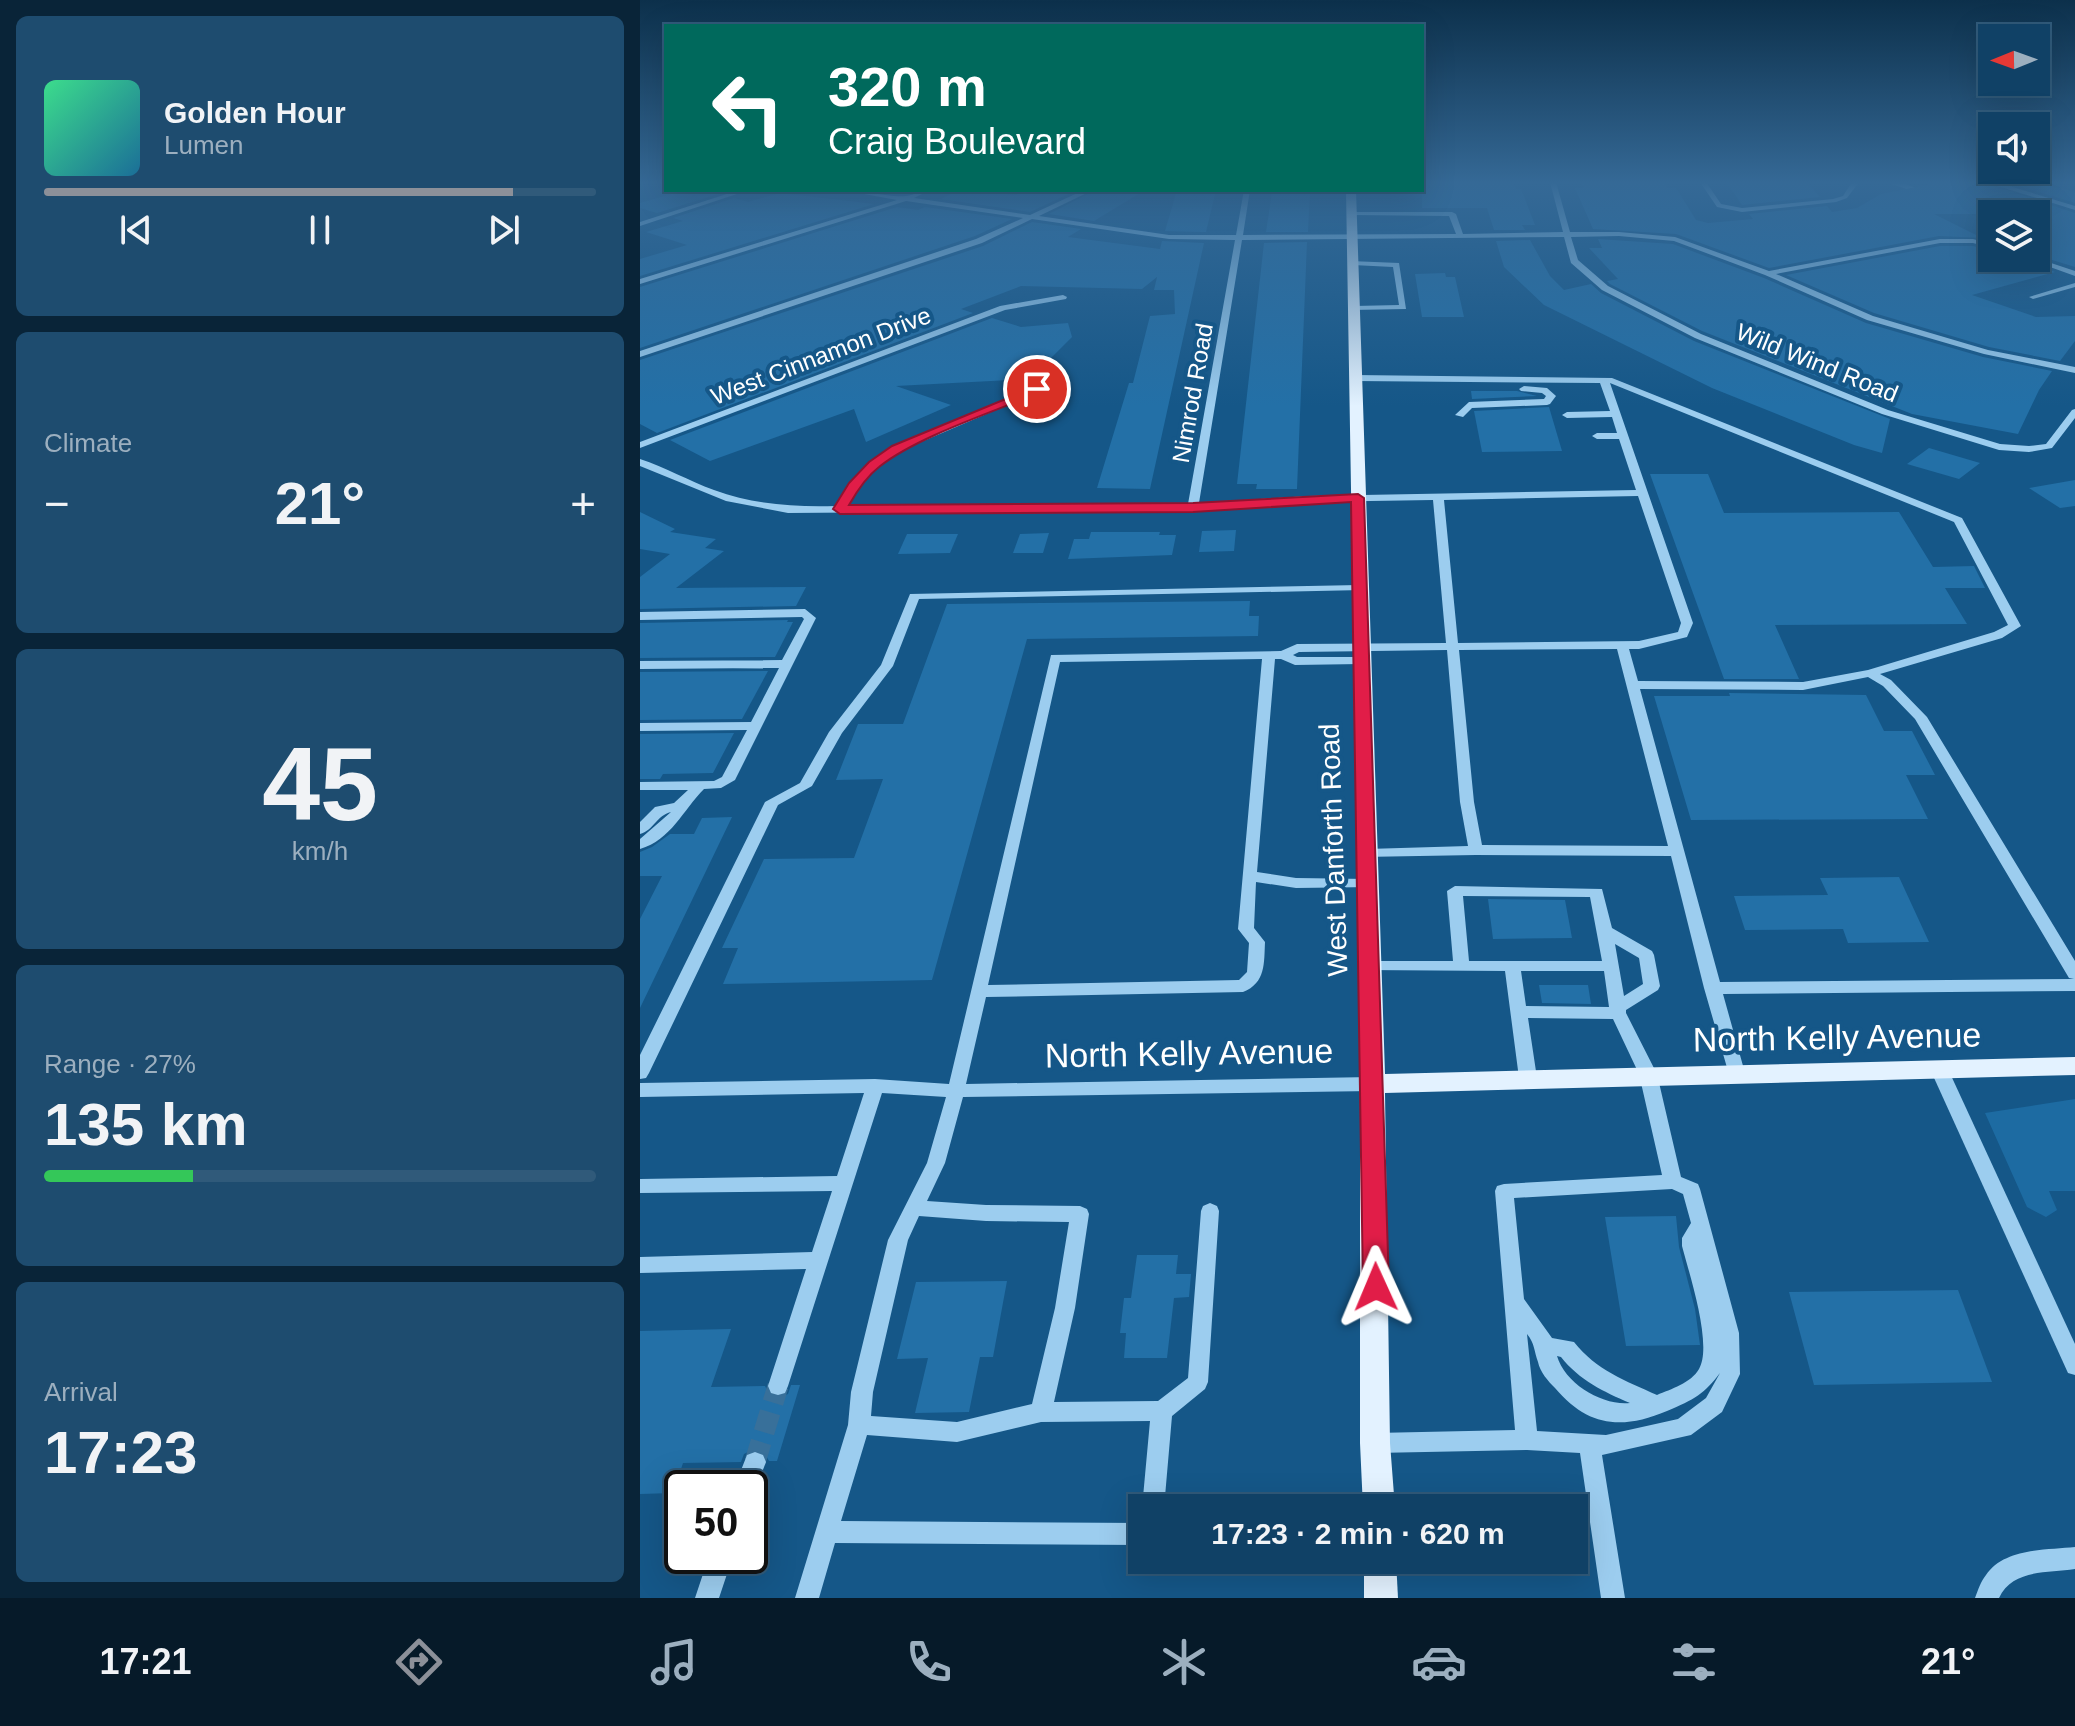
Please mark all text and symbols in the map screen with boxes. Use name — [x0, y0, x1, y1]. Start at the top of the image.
north arrow — [1978, 24, 2050, 96]
map controls — [1978, 24, 2050, 272]
text: 320 m — [828, 55, 987, 118]
icon: left — [696, 56, 800, 160]
text: Golden Hour — [164, 96, 346, 129]
button: sound — [1978, 112, 2050, 184]
text: Craig Boulevard — [828, 121, 1086, 162]
text: Lumen — [164, 130, 244, 160]
button: layers — [1978, 200, 2050, 272]
icon: previous — [114, 208, 158, 252]
icon: pause — [298, 208, 342, 252]
icon: next — [482, 208, 526, 252]
street label: West Cinnamon Drive — [707, 301, 934, 410]
street label: Wild Wind Road — [1732, 318, 1902, 407]
street label: Nimrod Road — [1167, 321, 1218, 465]
pin — [1003, 355, 1071, 423]
icon: arrive — [1015, 367, 1059, 411]
text: Climate — [44, 428, 132, 458]
text: 21° — [275, 470, 365, 537]
text: − — [44, 479, 70, 528]
text: + — [570, 479, 596, 528]
street label: West Danforth Road — [1314, 723, 1353, 977]
text: 45 — [262, 726, 378, 842]
text: km/h — [292, 836, 348, 866]
street label: North Kelly Avenue — [1692, 1015, 1982, 1059]
street label: North Kelly Avenue — [1044, 1031, 1334, 1075]
text: Range · 27% — [44, 1049, 196, 1079]
text: 135 km — [44, 1091, 248, 1158]
position arrow — [1334, 1245, 1418, 1329]
text: Arrival — [44, 1377, 118, 1407]
text: 17:23 — [44, 1419, 197, 1486]
speed limit sign: 50 — [664, 1470, 768, 1574]
text: 17:23 · 2 min · 620 m — [1211, 1517, 1505, 1550]
icon: directions — [391, 1634, 447, 1690]
icon: music — [646, 1634, 702, 1690]
icon: phone — [901, 1634, 957, 1690]
icon: climate — [1156, 1634, 1212, 1690]
icon: car — [1411, 1634, 1467, 1690]
icon: filters — [1666, 1634, 1722, 1690]
text: 17:21 — [100, 1641, 192, 1682]
text: 21° — [1921, 1641, 1975, 1682]

